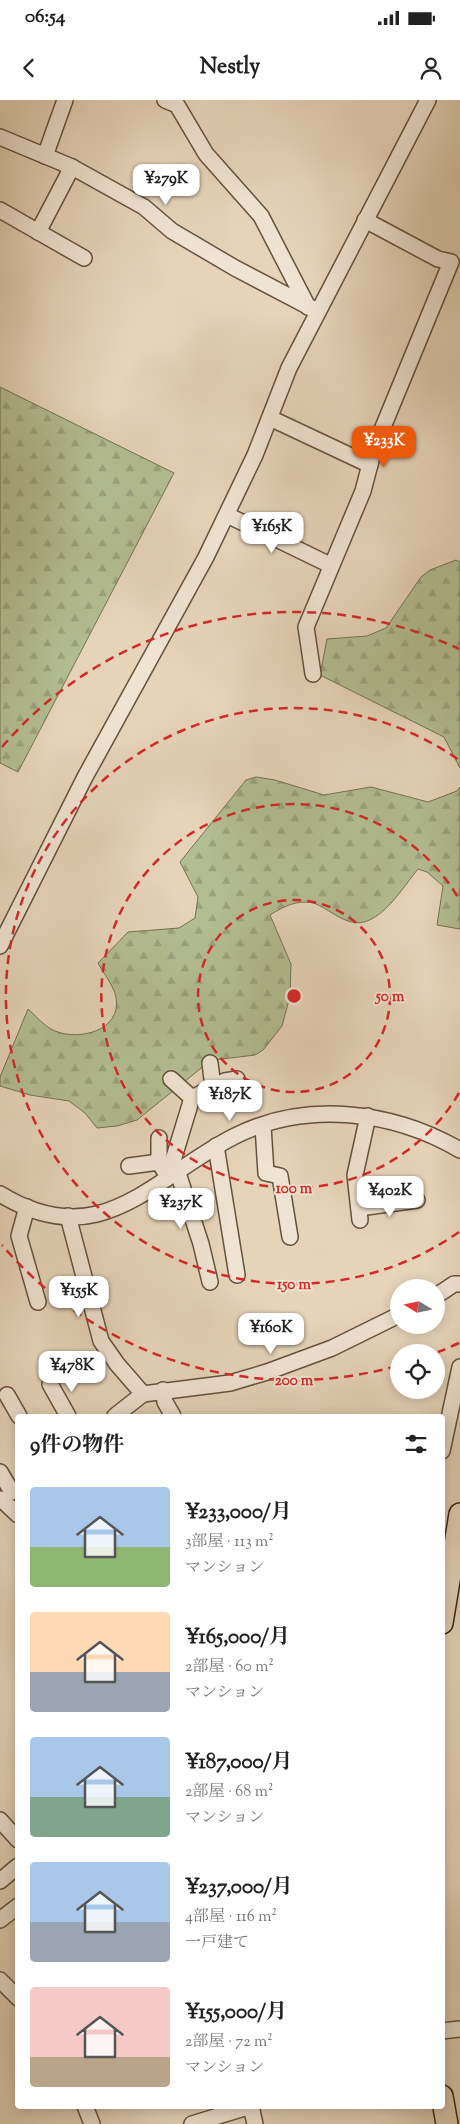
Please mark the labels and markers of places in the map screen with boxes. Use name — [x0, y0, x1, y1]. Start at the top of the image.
pin: ¥279K — [131, 164, 201, 206]
pin: ¥233K — [349, 426, 419, 468]
pin: ¥165K — [237, 512, 307, 554]
centre of rings — [285, 987, 303, 1005]
pin: ¥187K — [195, 1080, 265, 1122]
pin: ¥402K — [355, 1176, 425, 1218]
pin: ¥237K — [146, 1188, 216, 1230]
pin: ¥155K — [44, 1276, 114, 1318]
pin: ¥160K — [236, 1312, 306, 1355]
pin: ¥478K — [37, 1350, 107, 1393]

